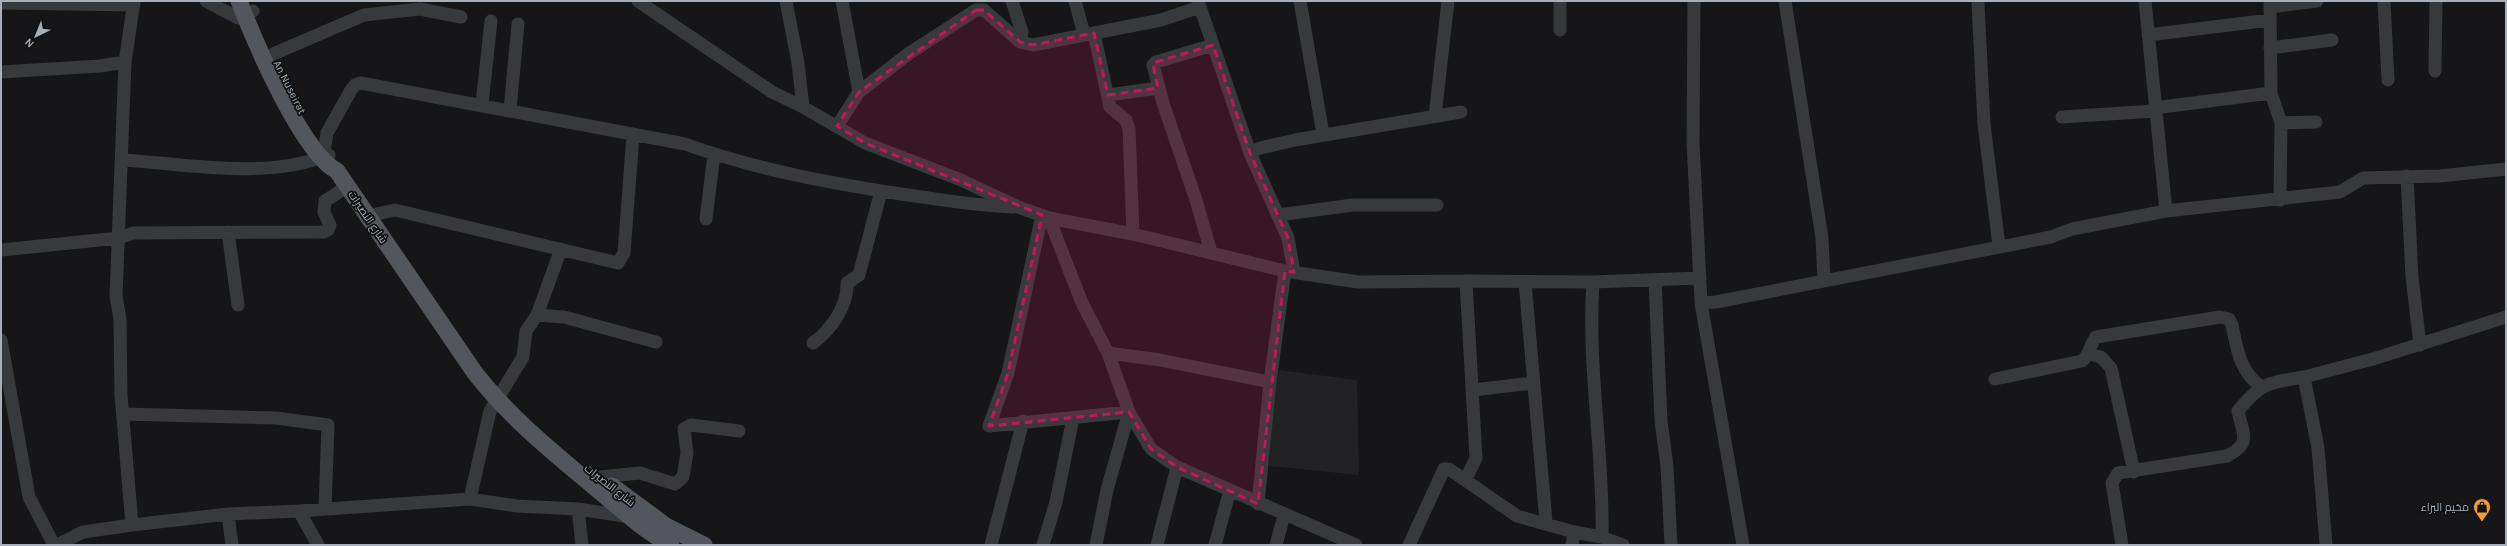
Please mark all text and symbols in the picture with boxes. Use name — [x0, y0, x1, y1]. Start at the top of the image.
north arrow — [16, 16, 56, 56]
text: N — [22, 36, 37, 50]
street label: An Nuseirat — [270, 58, 309, 116]
street label: شارع النصيرات — [344, 188, 390, 247]
street label: شارع النصيرات — [581, 462, 638, 510]
shop icon: مخيم البراء — [2472, 497, 2492, 522]
place label: مخيم البراء — [2421, 501, 2469, 515]

